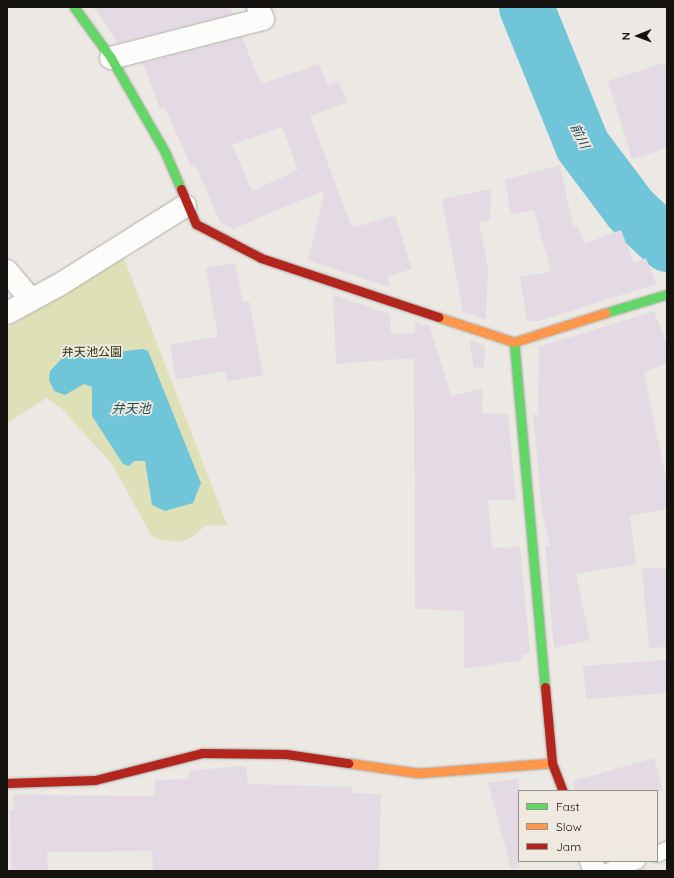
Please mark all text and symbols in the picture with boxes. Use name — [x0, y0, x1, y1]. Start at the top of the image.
north arrow — [618, 16, 658, 56]
text: N — [619, 32, 633, 40]
water label: 前川 — [567, 121, 593, 151]
park label: 弁天池公園 — [62, 345, 122, 359]
water label: 弁天池 — [112, 400, 150, 416]
legend — [518, 790, 658, 862]
text: Fast — [556, 799, 580, 814]
text: Slow — [556, 819, 582, 834]
text: Jam — [556, 839, 581, 854]

